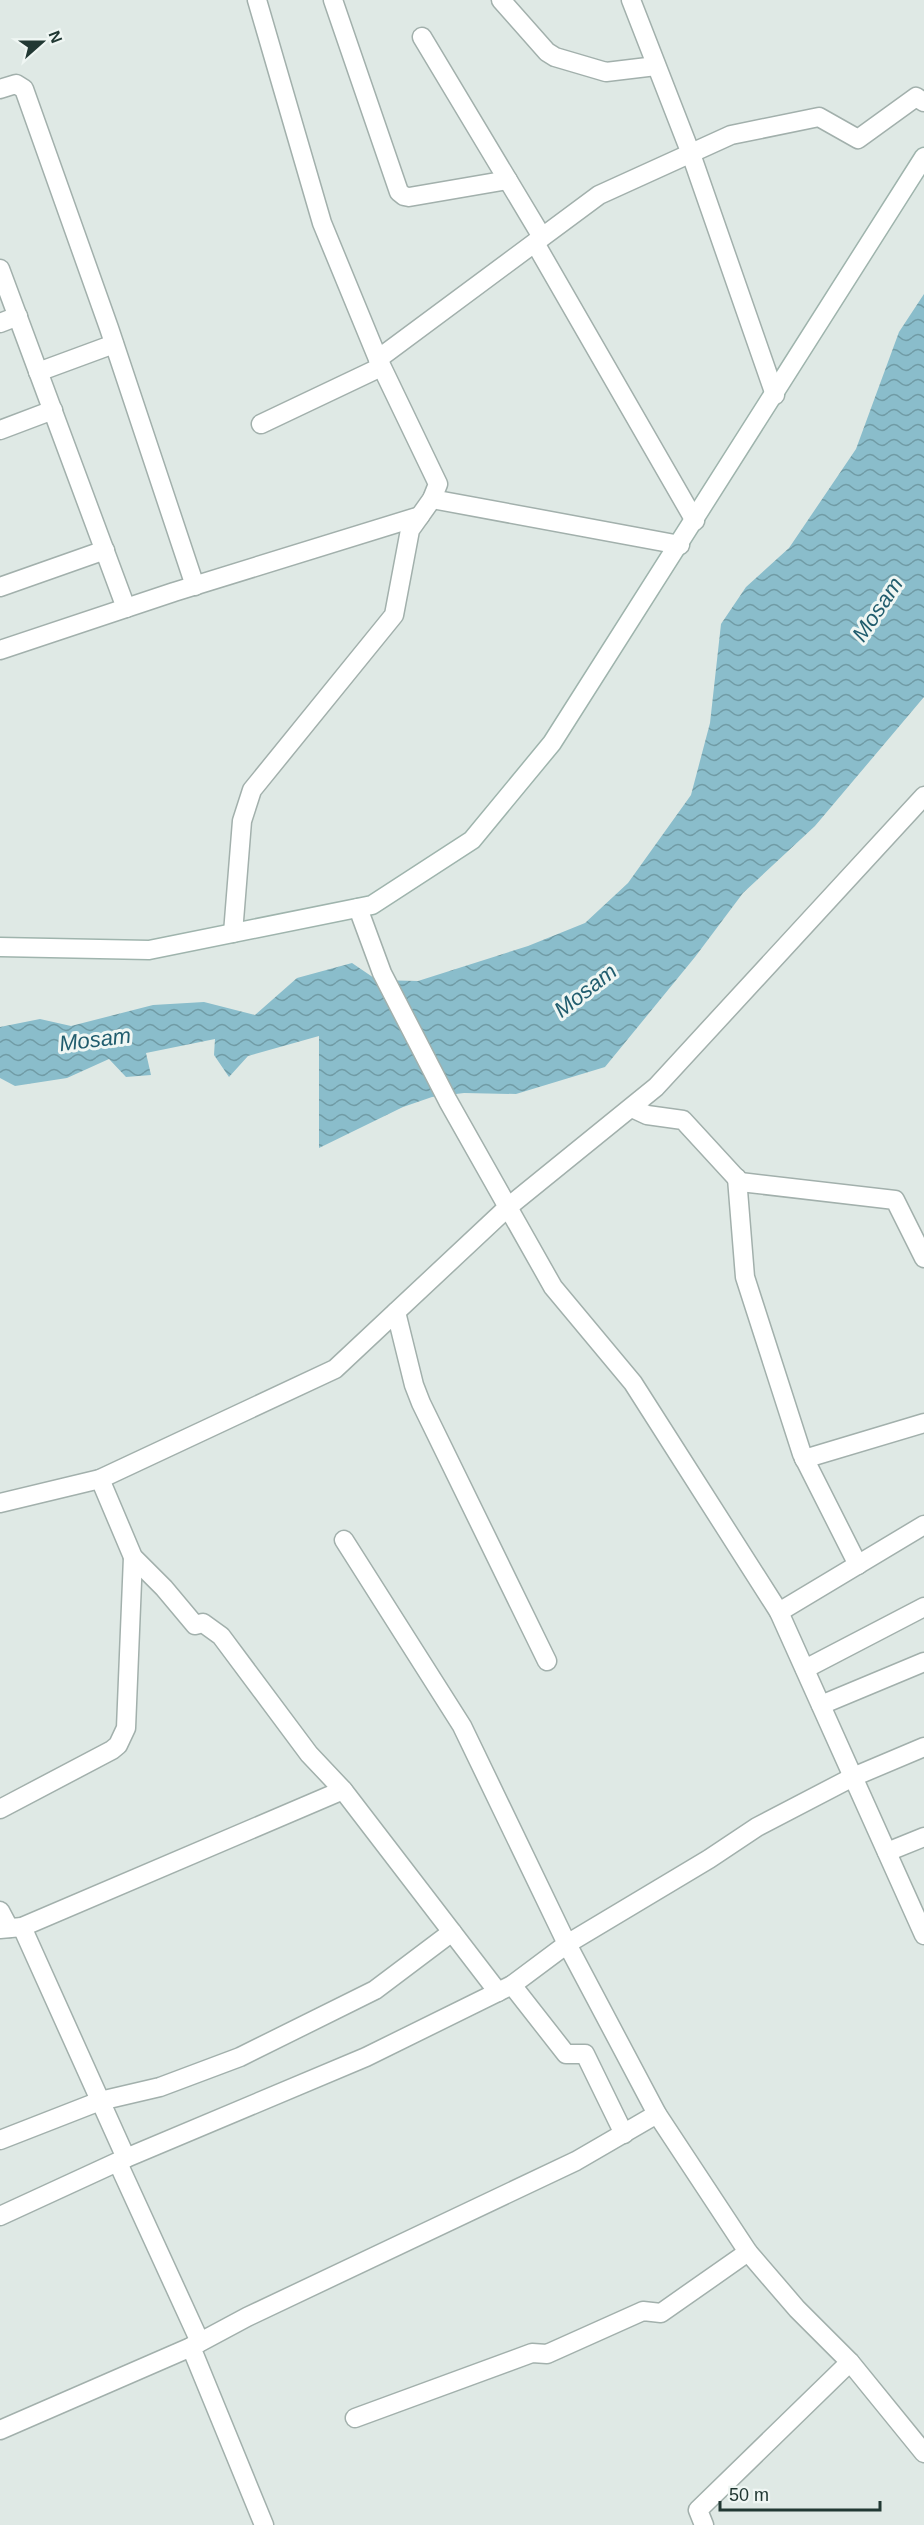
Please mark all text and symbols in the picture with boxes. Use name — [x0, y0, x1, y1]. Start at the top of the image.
north arrow — [12, 12, 72, 72]
text: N — [46, 28, 66, 45]
water label: Mosam — [847, 572, 908, 646]
water label: Mosam — [549, 958, 621, 1022]
water label: Mosam — [58, 1023, 132, 1056]
scale bar — [720, 2474, 880, 2512]
text: 50 m — [729, 2485, 769, 2505]

